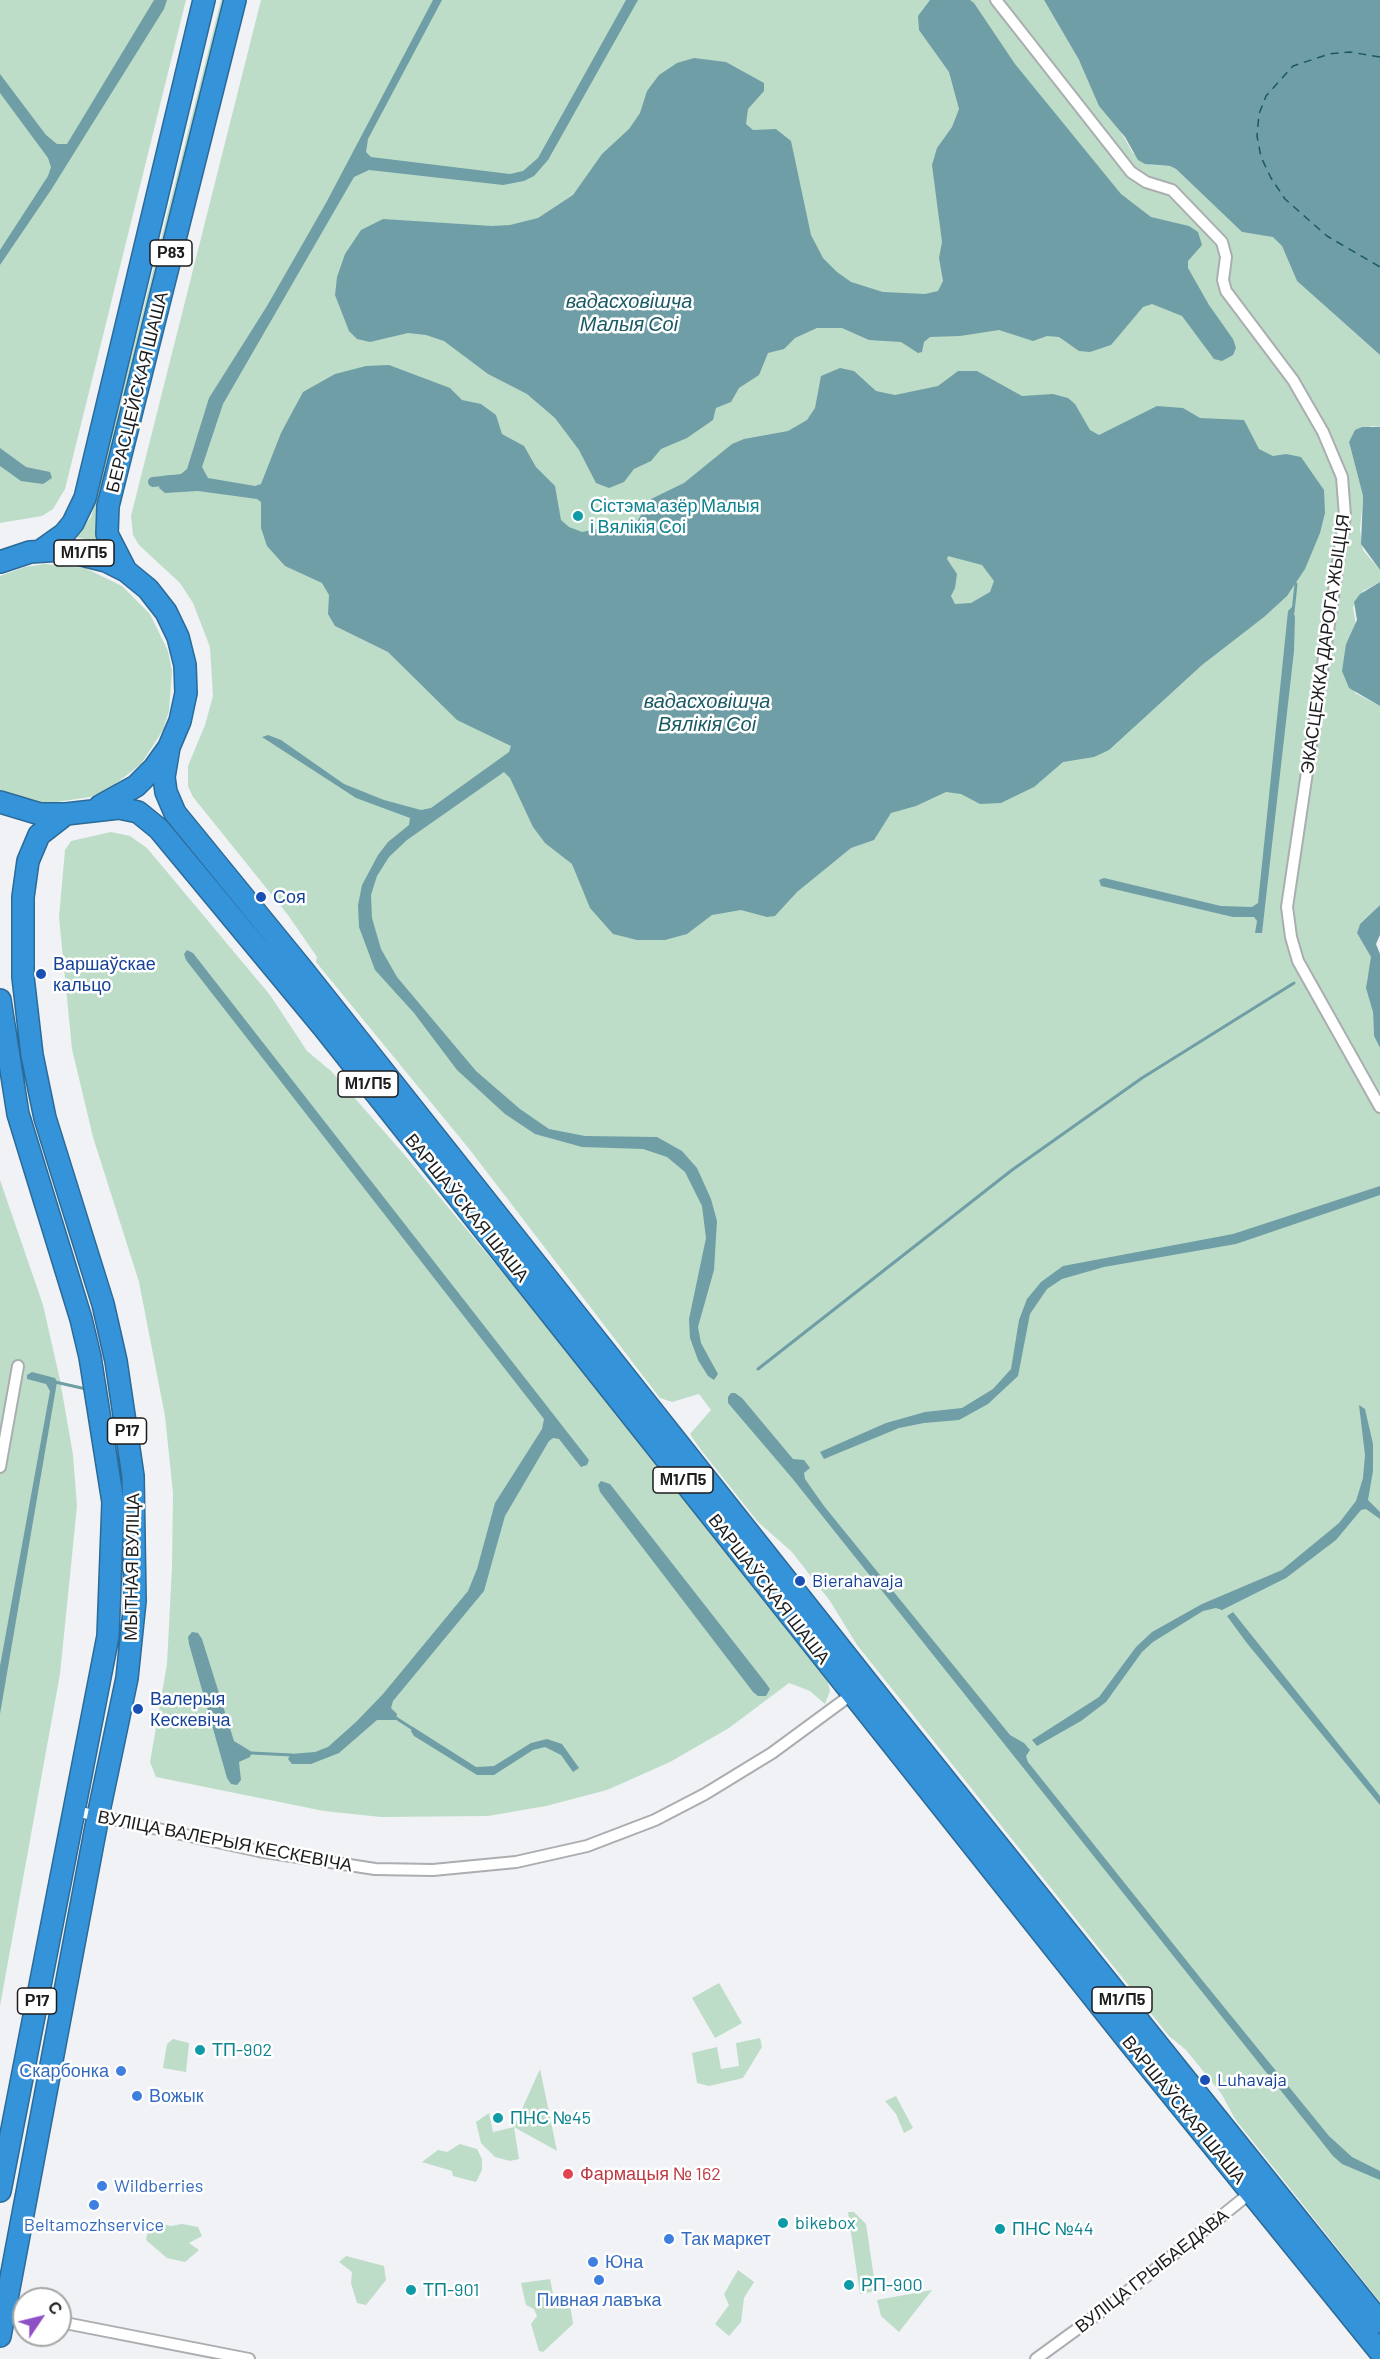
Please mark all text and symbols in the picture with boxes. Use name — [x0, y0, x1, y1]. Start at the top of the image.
road number: Р83 — [150, 240, 192, 266]
street label: БЕРАСЦЕЙСКАЯ ШАША — [102, 289, 172, 495]
water label: вадасховішча Малыя Соі — [566, 289, 692, 336]
place label: Сістэма азёр Малыя і Вялікія Соі — [590, 495, 759, 538]
marker: Сістэма азёр Малыя і Вялікія Соі — [571, 509, 585, 523]
street label: ЭКАСЦЕЖКА ДАРОГА ЖЫЦЦЯ — [1296, 513, 1354, 775]
road number: М1/П5 — [54, 540, 114, 566]
water label: вадасховішча Вялікія Соі — [644, 689, 770, 736]
place label: Соя — [273, 886, 306, 908]
marker: Соя — [254, 890, 268, 904]
place label: Варшаўскае кальцо — [53, 953, 156, 996]
marker: Варшаўскае кальцо — [34, 967, 48, 981]
road number: М1/П5 — [338, 1071, 398, 1097]
street label: ВАРШАЎСКАЯ ШАША — [401, 1130, 533, 1286]
road number: Р17 — [108, 1418, 146, 1444]
road number: М1/П5 — [653, 1467, 713, 1493]
street label: МЫТНАЯ ВУЛІЦА — [120, 1493, 144, 1641]
street label: ВАРШАЎСКАЯ ШАША — [704, 1510, 834, 1668]
place label: Bierahavaja — [812, 1570, 903, 1592]
marker: Bierahavaja — [793, 1574, 807, 1588]
place label: Валерыя Кескевіча — [150, 1688, 231, 1730]
marker: Валерыя Кескевіча — [131, 1702, 145, 1716]
street label: ВУЛІЦА ВАЛЕРЫЯ КЕСКЕВІЧА — [96, 1806, 354, 1876]
road number: М1/П5 — [1092, 1987, 1152, 2013]
road number: Р17 — [18, 1988, 57, 2014]
street label: ВАРШАЎСКАЯ ШАША — [1118, 2032, 1250, 2188]
place label: ТП-902 — [212, 2039, 272, 2061]
marker: ТП-902 — [193, 2043, 207, 2057]
place label: Скарбонка — [19, 2060, 109, 2082]
marker: Скарбонка — [114, 2064, 128, 2078]
place label: Luhavaja — [1217, 2069, 1287, 2091]
marker: Luhavaja — [1198, 2073, 1212, 2087]
place label: Вожык — [149, 2085, 204, 2107]
marker: Вожык — [130, 2089, 144, 2103]
place label: ПНС №45 — [510, 2107, 591, 2129]
marker: ПНС №45 — [491, 2111, 505, 2125]
place label: Фармацыя № 162 — [580, 2163, 721, 2185]
marker: Фармацыя № 162 — [561, 2167, 575, 2181]
place label: Wildberries — [114, 2175, 203, 2197]
marker: Wildberries — [95, 2179, 109, 2193]
marker: Beltamozhservice — [87, 2198, 101, 2212]
street label: ВУЛІЦА ГРЫБАЕДАВА — [1071, 2204, 1233, 2338]
place label: bikebox — [795, 2212, 856, 2234]
place label: Beltamozhservice — [24, 2214, 164, 2236]
marker: bikebox — [776, 2216, 790, 2230]
place label: ПНС №44 — [1012, 2218, 1094, 2240]
marker: ПНС №44 — [993, 2222, 1007, 2236]
place label: Так маркет — [681, 2228, 771, 2250]
marker: Так маркет — [662, 2232, 676, 2246]
place label: Юна — [605, 2251, 643, 2273]
marker: Юна — [586, 2255, 600, 2269]
marker: Пивная лавъка — [592, 2273, 606, 2287]
place label: РП-900 — [861, 2274, 923, 2296]
marker: РП-900 — [842, 2278, 856, 2292]
place label: ТП-901 — [423, 2279, 479, 2301]
marker: ТП-901 — [404, 2283, 418, 2297]
north arrow — [12, 2287, 72, 2347]
place label: Пивная лавъка — [537, 2289, 661, 2311]
text: С — [44, 2297, 67, 2318]

